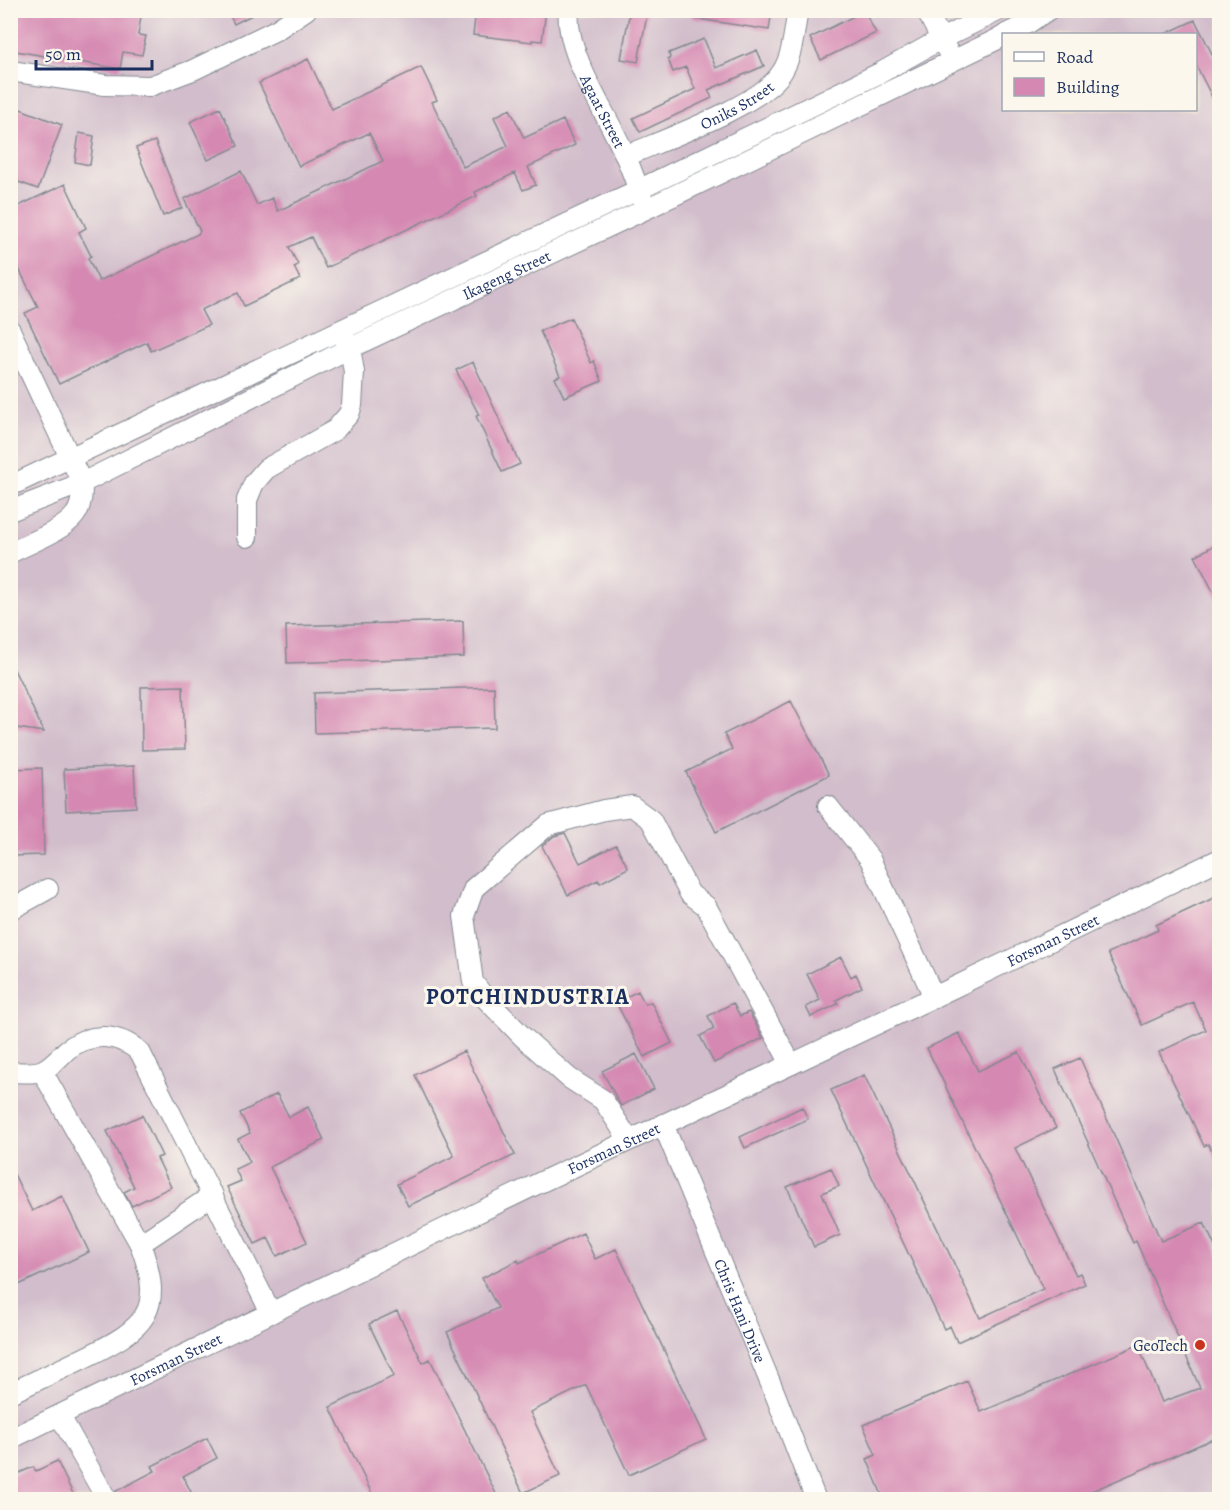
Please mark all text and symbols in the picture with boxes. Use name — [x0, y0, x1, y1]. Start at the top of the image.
scale bar — [36, 33, 152, 71]
legend — [1002, 33, 1197, 111]
text: 50 m — [45, 42, 81, 66]
text: Road — [1056, 45, 1094, 69]
street label: Agaat Street — [574, 70, 630, 152]
text: Building — [1056, 75, 1120, 99]
street label: Oniks Street — [697, 77, 779, 136]
street label: Ikageng Street — [459, 245, 555, 306]
street label: Forsman Street — [1003, 909, 1103, 972]
district label: POTCHINDUSTRIA — [426, 982, 630, 1012]
street label: Forsman Street — [564, 1118, 664, 1180]
street label: Chris Hani Drive — [708, 1256, 771, 1366]
street label: Forsman Street — [126, 1328, 226, 1391]
place label: GeoTech — [1133, 1335, 1188, 1357]
marker: GeoTech — [1193, 1338, 1207, 1352]

